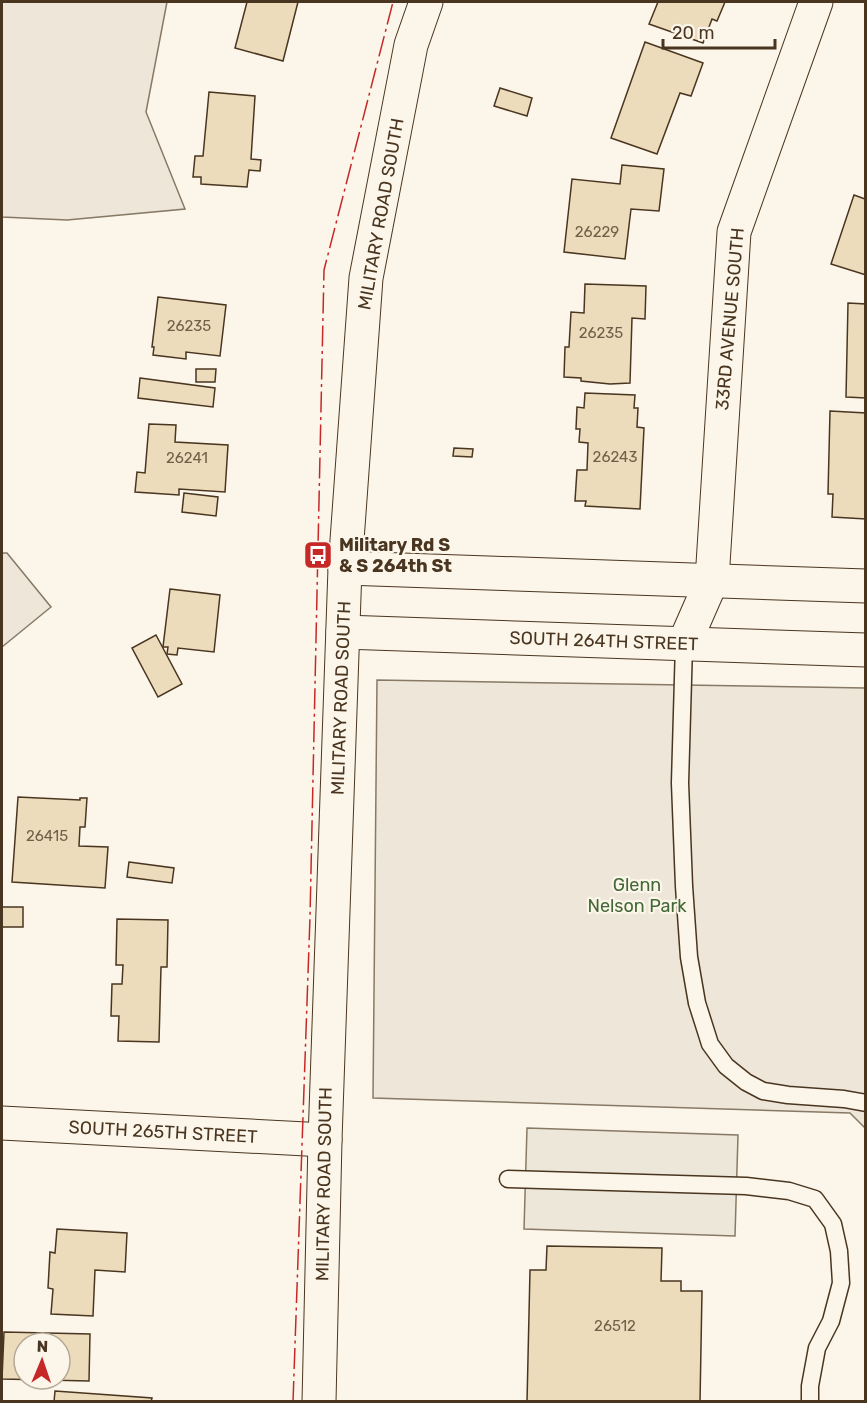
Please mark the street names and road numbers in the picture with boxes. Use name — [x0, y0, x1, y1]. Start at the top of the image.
street label: MILITARY ROAD SOUTH — [353, 116, 409, 312]
street label: 33RD AVENUE SOUTH — [711, 227, 749, 411]
street label: MILITARY ROAD SOUTH — [327, 601, 355, 795]
street label: SOUTH 264TH STREET — [509, 627, 699, 655]
street label: MILITARY ROAD SOUTH — [311, 1087, 337, 1281]
street label: SOUTH 265TH STREET — [68, 1116, 258, 1148]

